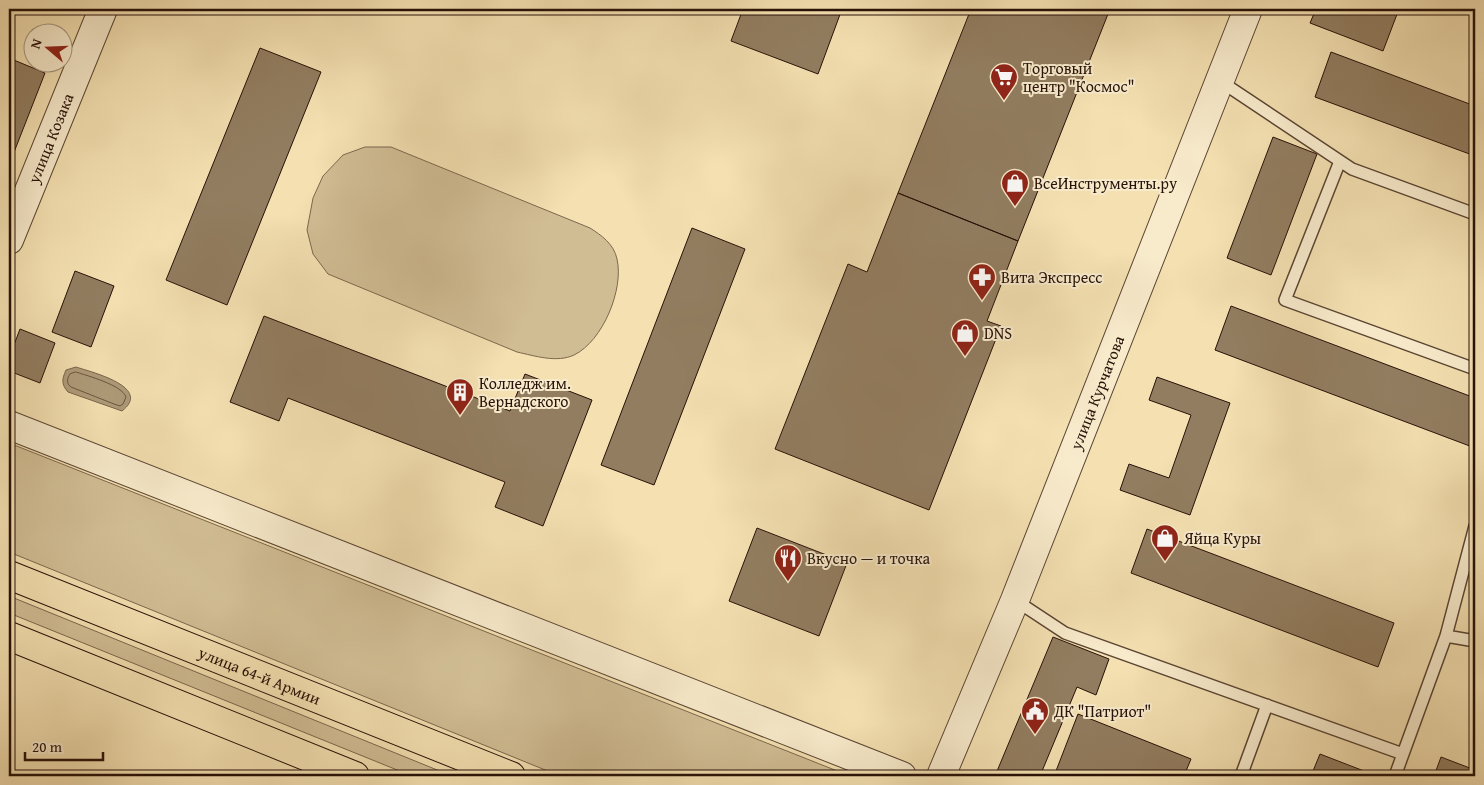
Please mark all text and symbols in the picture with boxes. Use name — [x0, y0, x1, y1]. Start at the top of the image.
north arrow — [22, 22, 72, 72]
text: N — [25, 35, 47, 51]
place label: Торговый центр "Космос" — [1023, 56, 1135, 98]
supermarket icon: Торговый центр "Космос" — [989, 62, 1019, 101]
street label: улица Козака — [21, 89, 80, 188]
shop icon: ВсеИнструменты.ру — [1000, 168, 1030, 207]
place label: ВсеИнструменты.ру — [1034, 171, 1177, 195]
pharmacy icon: Вита Экспресс — [967, 262, 997, 301]
place label: Вита Экспресс — [1001, 265, 1102, 289]
shop icon: DNS — [950, 318, 980, 357]
place label: DNS — [984, 321, 1012, 345]
street label: улица Курчатова — [1063, 331, 1130, 454]
place label: Колледж им. Вернадского — [479, 371, 571, 413]
building icon: Колледж им. Вернадского — [445, 377, 475, 416]
shop icon: Яйца Куры — [1150, 523, 1180, 562]
place label: Яйца Куры — [1183, 526, 1261, 550]
restaurant icon: Вкусно — и точка — [773, 543, 803, 582]
place label: Вкусно — и точка — [807, 546, 931, 570]
street label: улица 64-й Армии — [194, 640, 325, 711]
public building icon: ДК "Патриот" — [1020, 696, 1050, 735]
place label: ДК "Патриот" — [1053, 699, 1151, 723]
scale bar — [25, 730, 102, 762]
text: 20 m — [32, 736, 63, 757]

